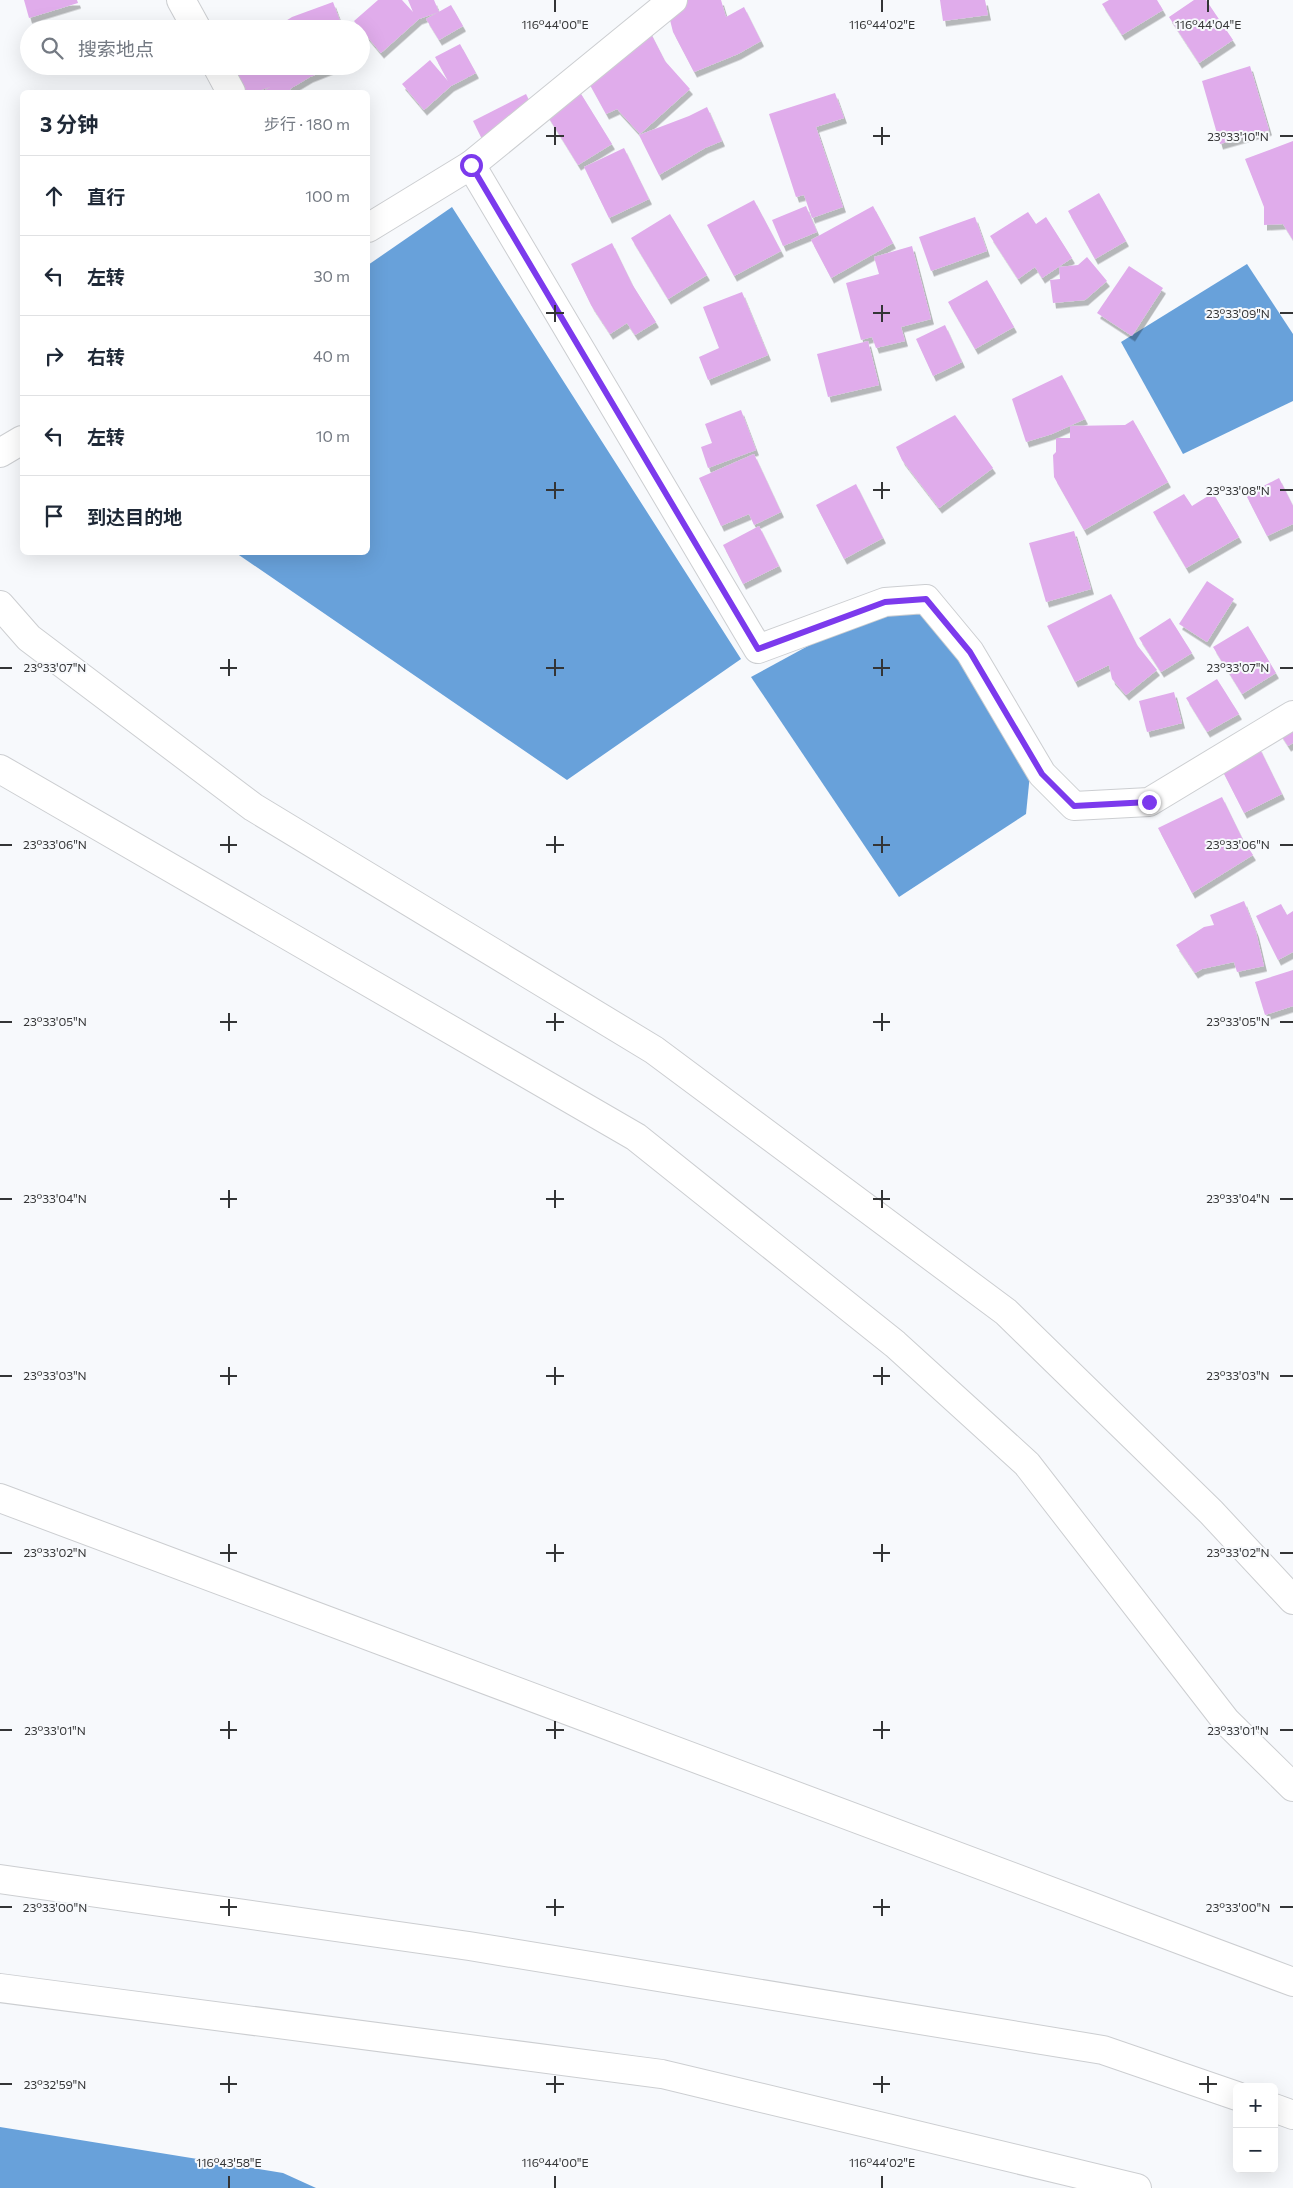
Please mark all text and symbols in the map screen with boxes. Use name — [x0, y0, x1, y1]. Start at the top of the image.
text: 116°44'00"E — [521, 17, 589, 31]
text: 116°44'02"E — [849, 17, 915, 31]
text: 116°44'04"E — [1175, 17, 1241, 31]
search box — [20, 20, 370, 75]
icon: search — [38, 34, 66, 62]
text: 搜索地点 — [78, 37, 154, 60]
text: 3 分钟 — [40, 111, 98, 136]
text: 步行 · 180 m — [264, 114, 350, 133]
text: 23°33'10"N — [1207, 129, 1269, 143]
route start — [460, 154, 483, 177]
icon: ahead — [40, 182, 68, 210]
text: 直行 — [87, 185, 125, 208]
text: 100 m — [305, 186, 350, 205]
icon: left — [40, 262, 68, 290]
text: 左转 — [87, 265, 125, 288]
text: 30 m — [313, 266, 350, 285]
text: 23°33'09"N — [1206, 306, 1270, 320]
icon: right — [40, 342, 68, 370]
text: 右转 — [87, 345, 125, 368]
text: 40 m — [313, 346, 350, 365]
icon: left — [40, 422, 68, 450]
text: 左转 — [87, 425, 125, 448]
text: 10 m — [316, 426, 350, 445]
text: 23°33'08"N — [1206, 483, 1270, 497]
icon: arrive — [40, 502, 68, 530]
text: 到达目的地 — [87, 505, 182, 528]
text: 23°33'07"N — [24, 660, 86, 674]
text: 23°33'07"N — [1207, 660, 1269, 674]
route end — [1138, 791, 1161, 814]
text: 23°33'06"N — [23, 837, 87, 851]
text: 23°33'06"N — [1206, 837, 1270, 851]
text: 23°33'05"N — [23, 1014, 87, 1028]
text: 23°33'05"N — [1206, 1014, 1270, 1028]
text: 23°33'04"N — [23, 1191, 87, 1205]
text: 23°33'04"N — [1206, 1191, 1270, 1205]
text: 23°33'03"N — [23, 1368, 87, 1382]
text: 23°33'03"N — [1206, 1368, 1270, 1382]
text: 23°33'02"N — [23, 1545, 87, 1559]
text: 23°33'02"N — [1206, 1545, 1270, 1559]
text: 23°33'01"N — [24, 1723, 86, 1737]
text: 23°33'01"N — [1207, 1723, 1269, 1737]
text: 23°33'00"N — [23, 1900, 87, 1914]
text: 23°33'00"N — [1206, 1900, 1270, 1914]
text: 23°32'59"N — [24, 2077, 86, 2091]
map controls — [1233, 2083, 1278, 2173]
button: + — [1233, 2083, 1278, 2128]
button: − — [1233, 2128, 1278, 2173]
text: 116°43'58"E — [196, 2155, 262, 2169]
text: 116°44'00"E — [521, 2155, 589, 2169]
text: 116°44'02"E — [849, 2155, 915, 2169]

